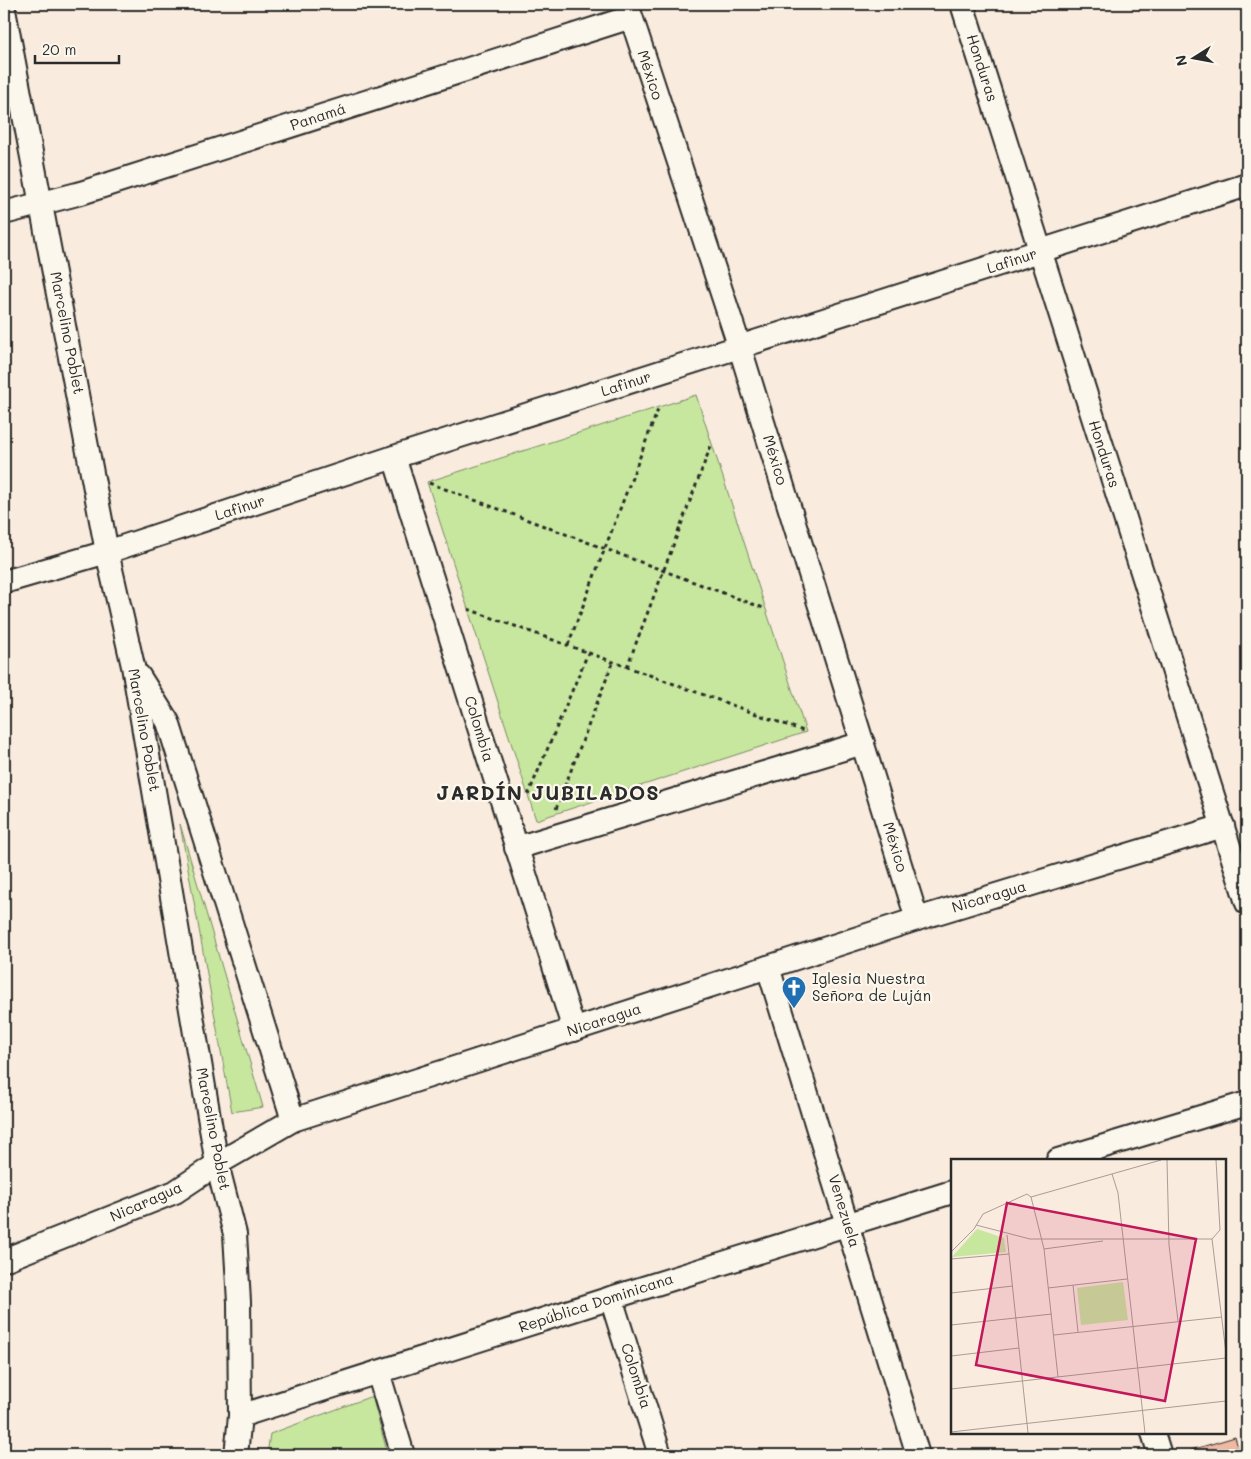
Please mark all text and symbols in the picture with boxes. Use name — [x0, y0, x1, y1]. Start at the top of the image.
street label: Honduras — [963, 31, 1003, 104]
scale bar — [35, 32, 119, 64]
north arrow — [1168, 32, 1218, 82]
text: 20 m — [42, 39, 76, 59]
street label: México — [634, 47, 668, 102]
text: N — [1170, 54, 1191, 68]
street label: Panamá — [287, 98, 348, 134]
street label: Lafinur — [984, 243, 1039, 278]
street label: Marcelino Poblet — [46, 270, 90, 396]
street label: Lafinur — [598, 366, 653, 401]
street label: Honduras — [1085, 417, 1125, 490]
street label: México — [759, 432, 793, 487]
street label: Lafinur — [212, 490, 267, 525]
street label: Marcelino Poblet — [124, 667, 166, 793]
street label: Colombia — [460, 693, 499, 764]
district label: JARDÍN JUBILADOS — [436, 779, 660, 805]
street label: México — [879, 819, 913, 874]
street label: Nicaragua — [949, 875, 1028, 917]
place label: Iglesia Nuestra Señora de Luján — [812, 968, 931, 1005]
church icon: Iglesia Nuestra Señora de Luján — [781, 975, 807, 1009]
street label: Nicaragua — [564, 998, 643, 1040]
street label: Marcelino Poblet — [192, 1066, 236, 1192]
inset map — [951, 1159, 1226, 1434]
street label: Venezuela — [824, 1172, 866, 1250]
street label: Nicaragua — [106, 1176, 185, 1226]
street label: República Dominicana — [516, 1268, 676, 1337]
street label: Colombia — [617, 1340, 657, 1411]

